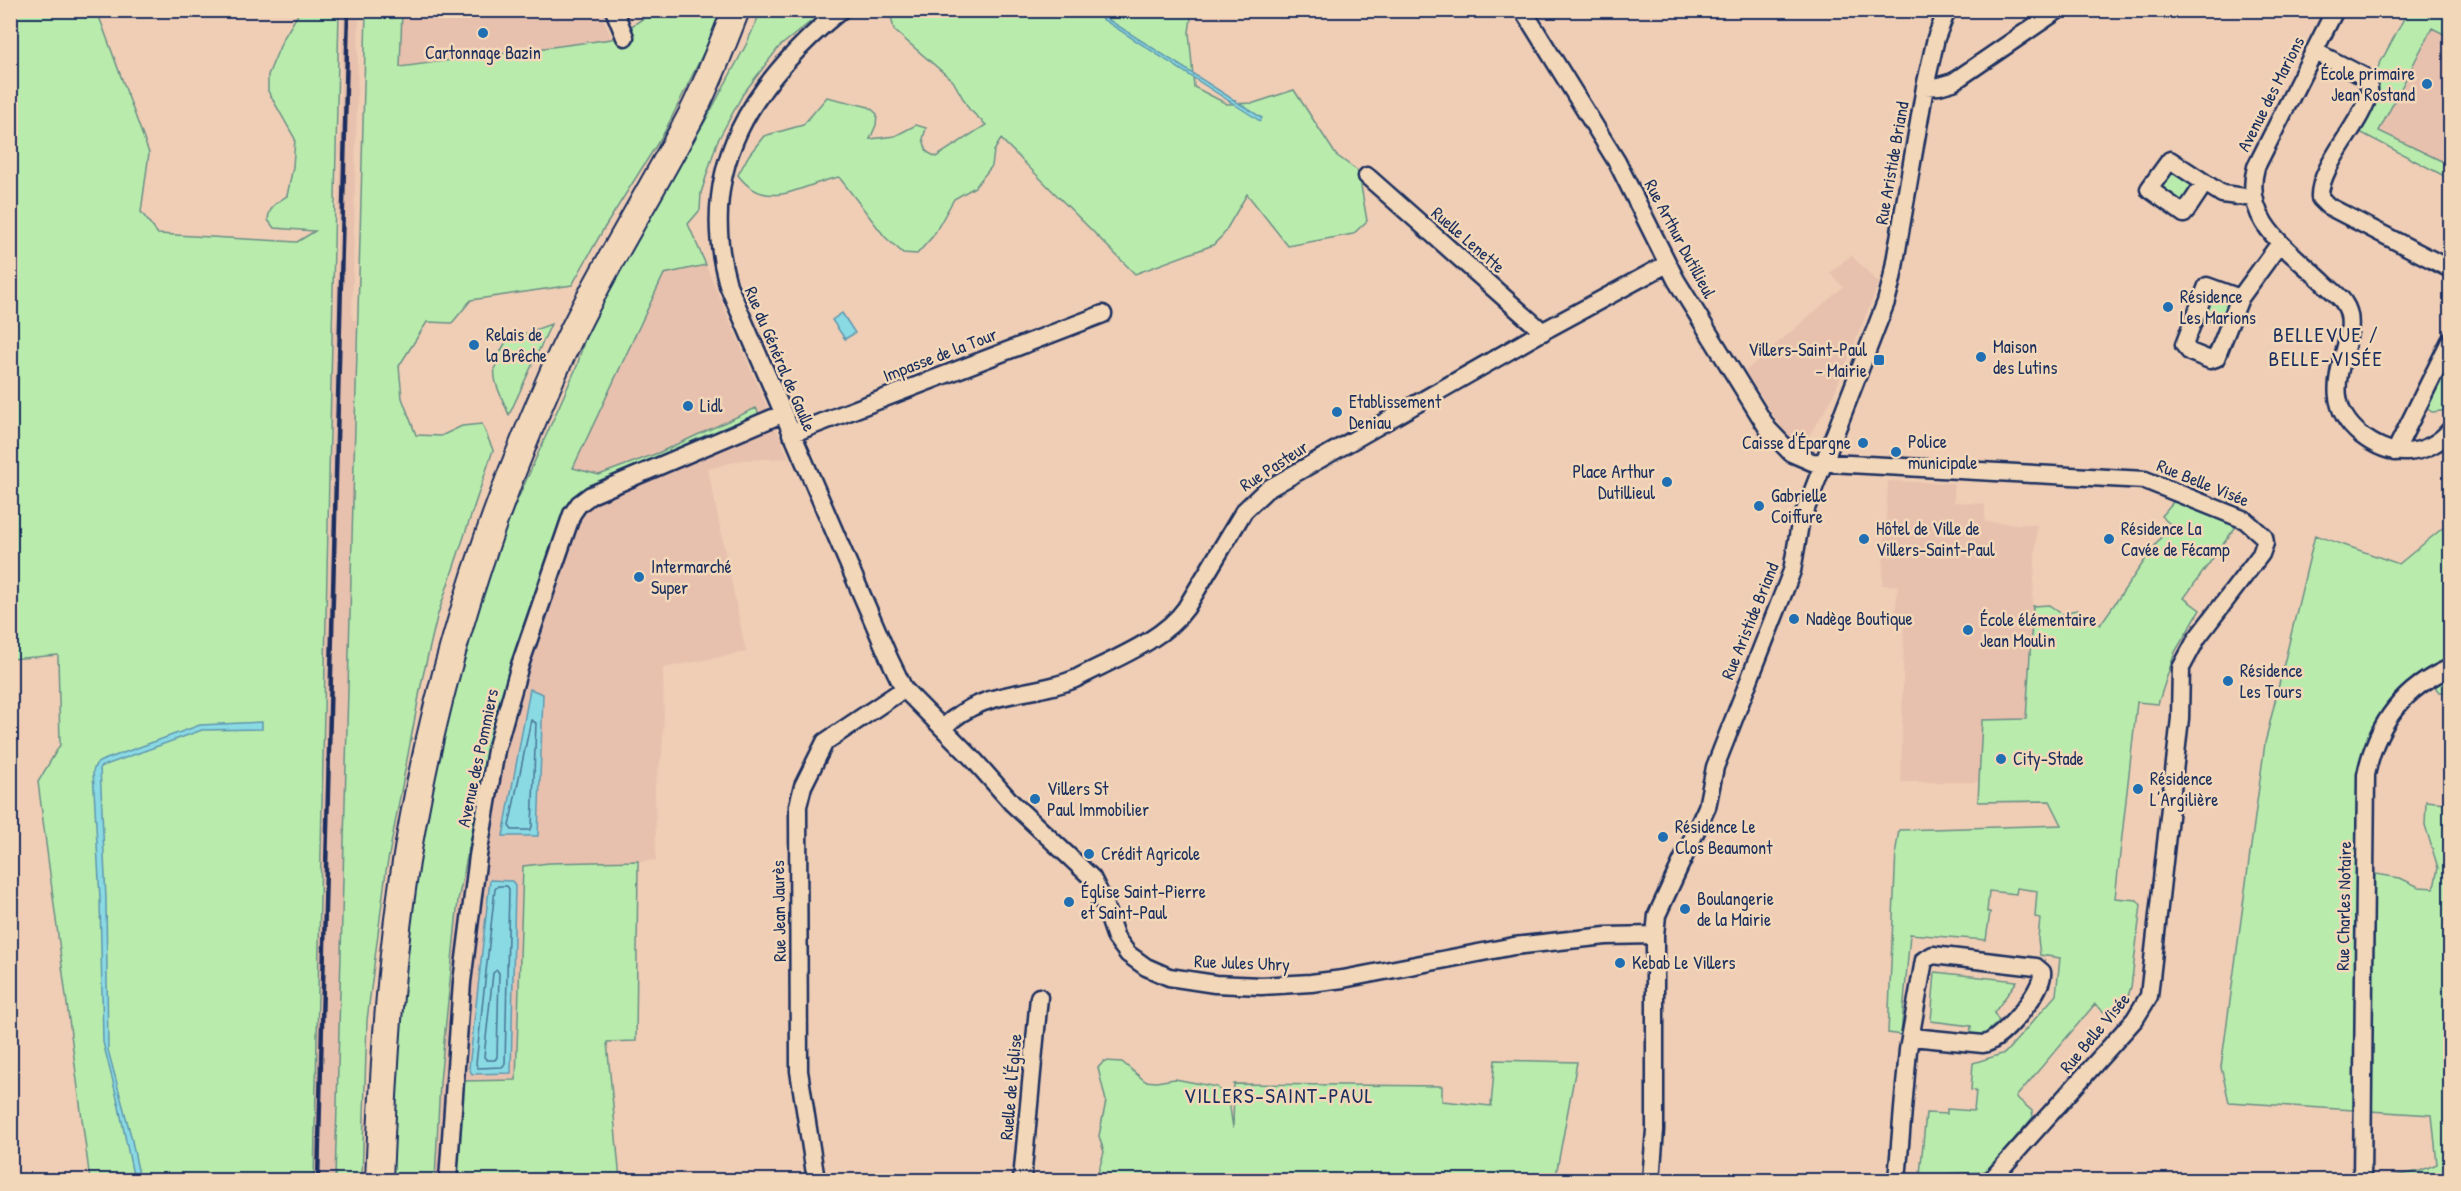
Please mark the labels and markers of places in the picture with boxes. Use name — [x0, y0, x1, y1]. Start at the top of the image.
marker: Cartonnage Bazin — [476, 26, 490, 40]
place label: Cartonnage Bazin — [425, 40, 541, 65]
place label: École primaire Jean Rostand — [2321, 61, 2415, 107]
marker: École primaire Jean Rostand — [2420, 77, 2434, 91]
place label: Résidence Les Marions — [2180, 284, 2256, 330]
marker: Résidence Les Marions — [2161, 300, 2175, 314]
place label: Relais de la Brêche — [486, 322, 547, 368]
place label: Maison des Lutins — [1993, 334, 2058, 380]
place label: Villers-Saint-Paul – Mairie — [1748, 337, 1867, 383]
marker: Relais de la Brêche — [467, 338, 481, 352]
marker: Maison des Lutins — [1974, 350, 1988, 364]
marker: Villers-Saint-Paul – Mairie — [1872, 353, 1886, 367]
place label: Etablissement Deniau — [1349, 389, 1442, 435]
place label: Lidl — [700, 393, 723, 418]
marker: Lidl — [681, 399, 695, 413]
marker: Etablissement Deniau — [1330, 405, 1344, 419]
place label: Police municipale — [1908, 429, 1977, 475]
place label: Caisse d'Épargne — [1742, 430, 1851, 455]
marker: Caisse d'Épargne — [1856, 436, 1870, 450]
marker: Police municipale — [1889, 445, 1903, 459]
place label: Place Arthur Dutillieul — [1573, 459, 1655, 505]
marker: Place Arthur Dutillieul — [1660, 475, 1674, 489]
place label: Gabrielle Coiffure — [1771, 483, 1827, 529]
marker: Gabrielle Coiffure — [1752, 499, 1766, 513]
place label: Hôtel de Ville de Villers-Saint-Paul — [1876, 516, 1995, 562]
place label: Résidence La Cavée de Fécamp — [2121, 516, 2230, 562]
marker: Hôtel de Ville de Villers-Saint-Paul — [1857, 532, 1871, 546]
marker: Résidence La Cavée de Fécamp — [2102, 532, 2116, 546]
place label: Intermarché Super — [651, 554, 732, 600]
marker: Intermarché Super — [632, 570, 646, 584]
place label: Nadège Boutique — [1806, 606, 1913, 631]
place label: École élémentaire Jean Moulin — [1980, 607, 2096, 653]
marker: Nadège Boutique — [1787, 612, 1801, 626]
marker: École élémentaire Jean Moulin — [1961, 623, 1975, 637]
place label: Résidence Les Tours — [2240, 658, 2303, 704]
marker: Résidence Les Tours — [2221, 674, 2235, 688]
place label: City-Stade — [2013, 746, 2084, 771]
marker: City-Stade — [1994, 752, 2008, 766]
place label: Résidence L’Argilière — [2150, 766, 2219, 812]
place label: Villers St Paul Immobilier — [1047, 776, 1149, 822]
marker: Résidence L’Argilière — [2131, 782, 2145, 796]
marker: Villers St Paul Immobilier — [1028, 792, 1042, 806]
place label: Résidence Le Clos Beaumont — [1675, 814, 1773, 860]
marker: Résidence Le Clos Beaumont — [1656, 830, 1670, 844]
place label: Crédit Agricole — [1101, 841, 1200, 866]
marker: Crédit Agricole — [1082, 847, 1096, 861]
place label: Église Saint-Pierre et Saint-Paul — [1081, 879, 1206, 925]
place label: Boulangerie de la Mairie — [1697, 886, 1774, 932]
marker: Église Saint-Pierre et Saint-Paul — [1062, 895, 1076, 909]
marker: Boulangerie de la Mairie — [1678, 902, 1692, 916]
place label: Kebab Le Villers — [1632, 950, 1736, 975]
marker: Kebab Le Villers — [1613, 956, 1627, 970]

